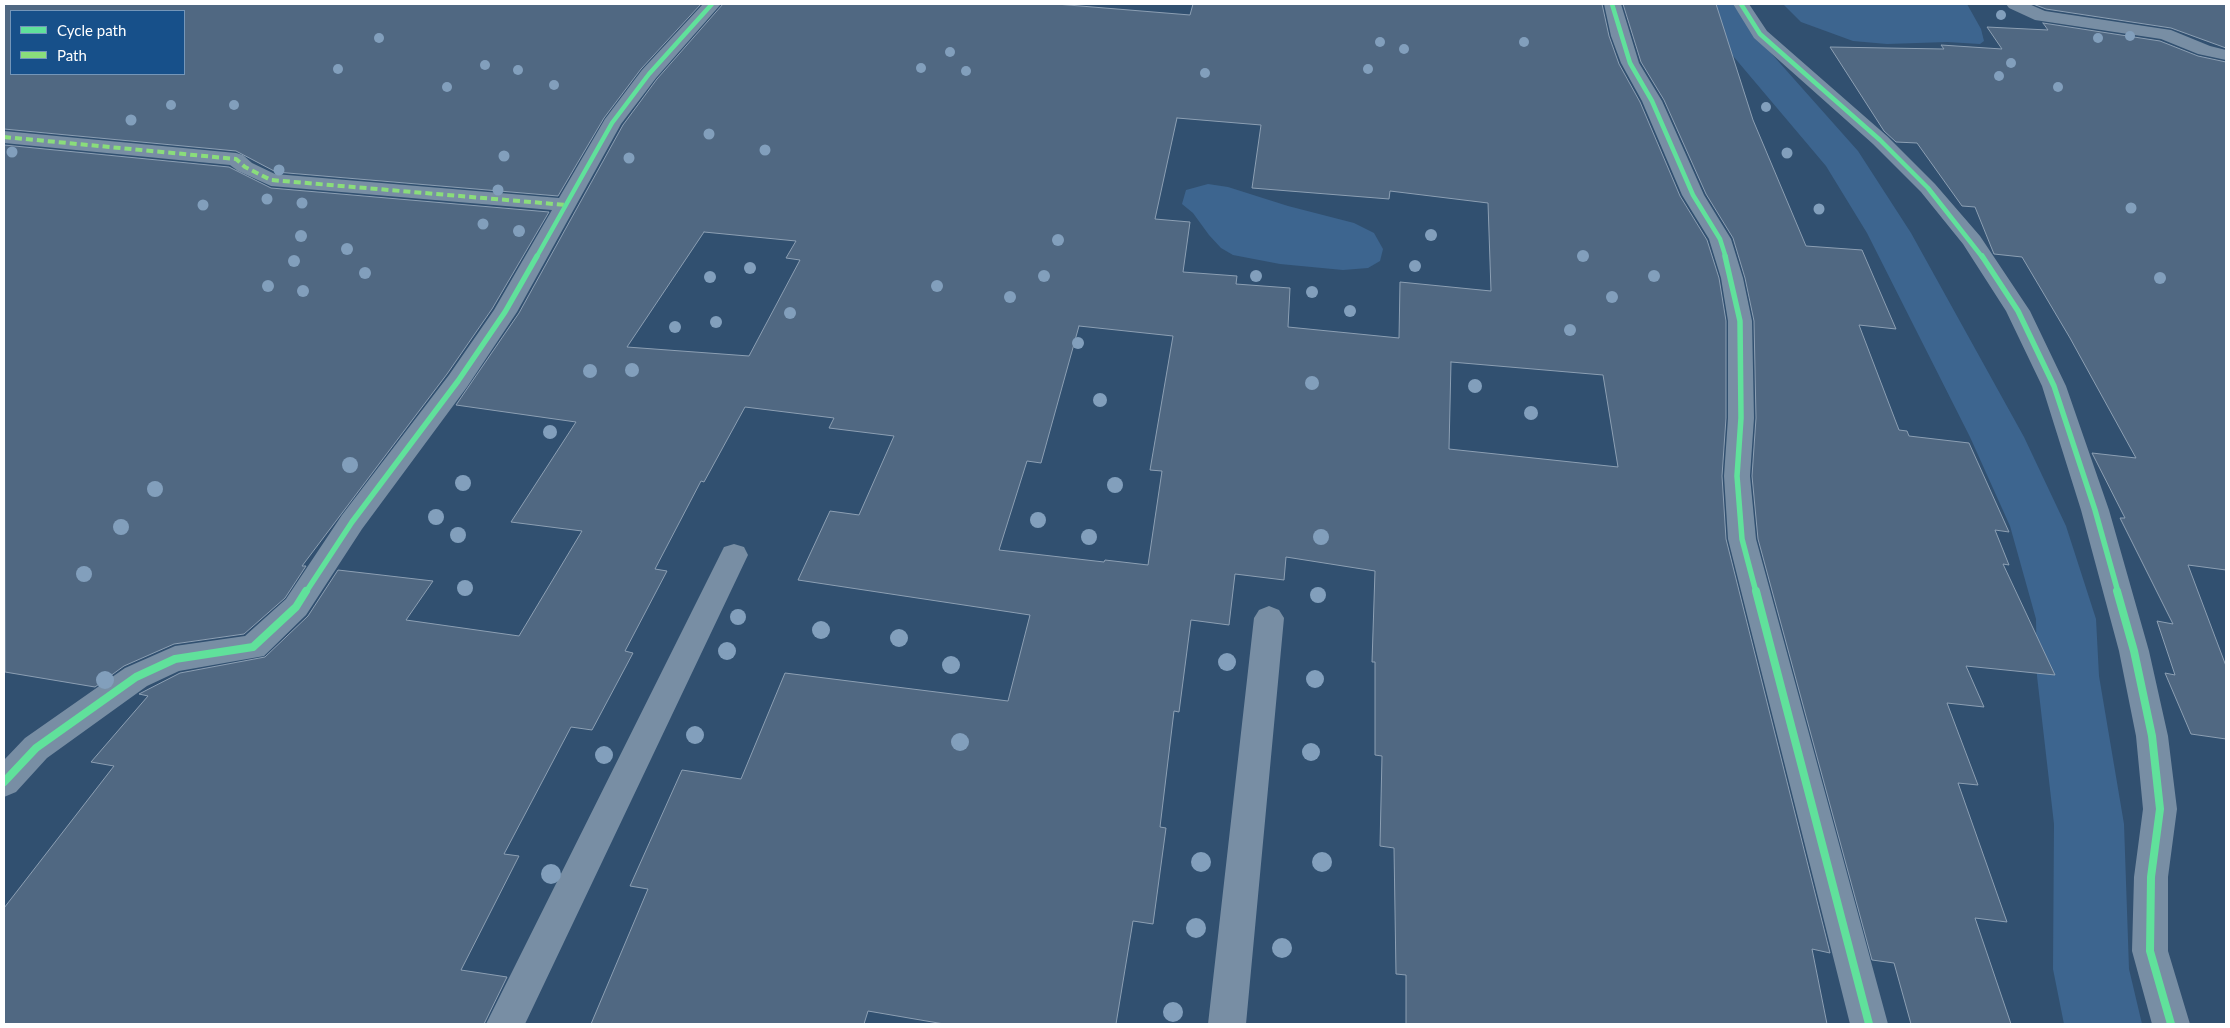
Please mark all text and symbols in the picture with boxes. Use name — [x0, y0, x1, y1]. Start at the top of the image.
legend — [10, 10, 185, 75]
text: Cycle path — [57, 21, 126, 39]
text: Path — [57, 46, 87, 64]

